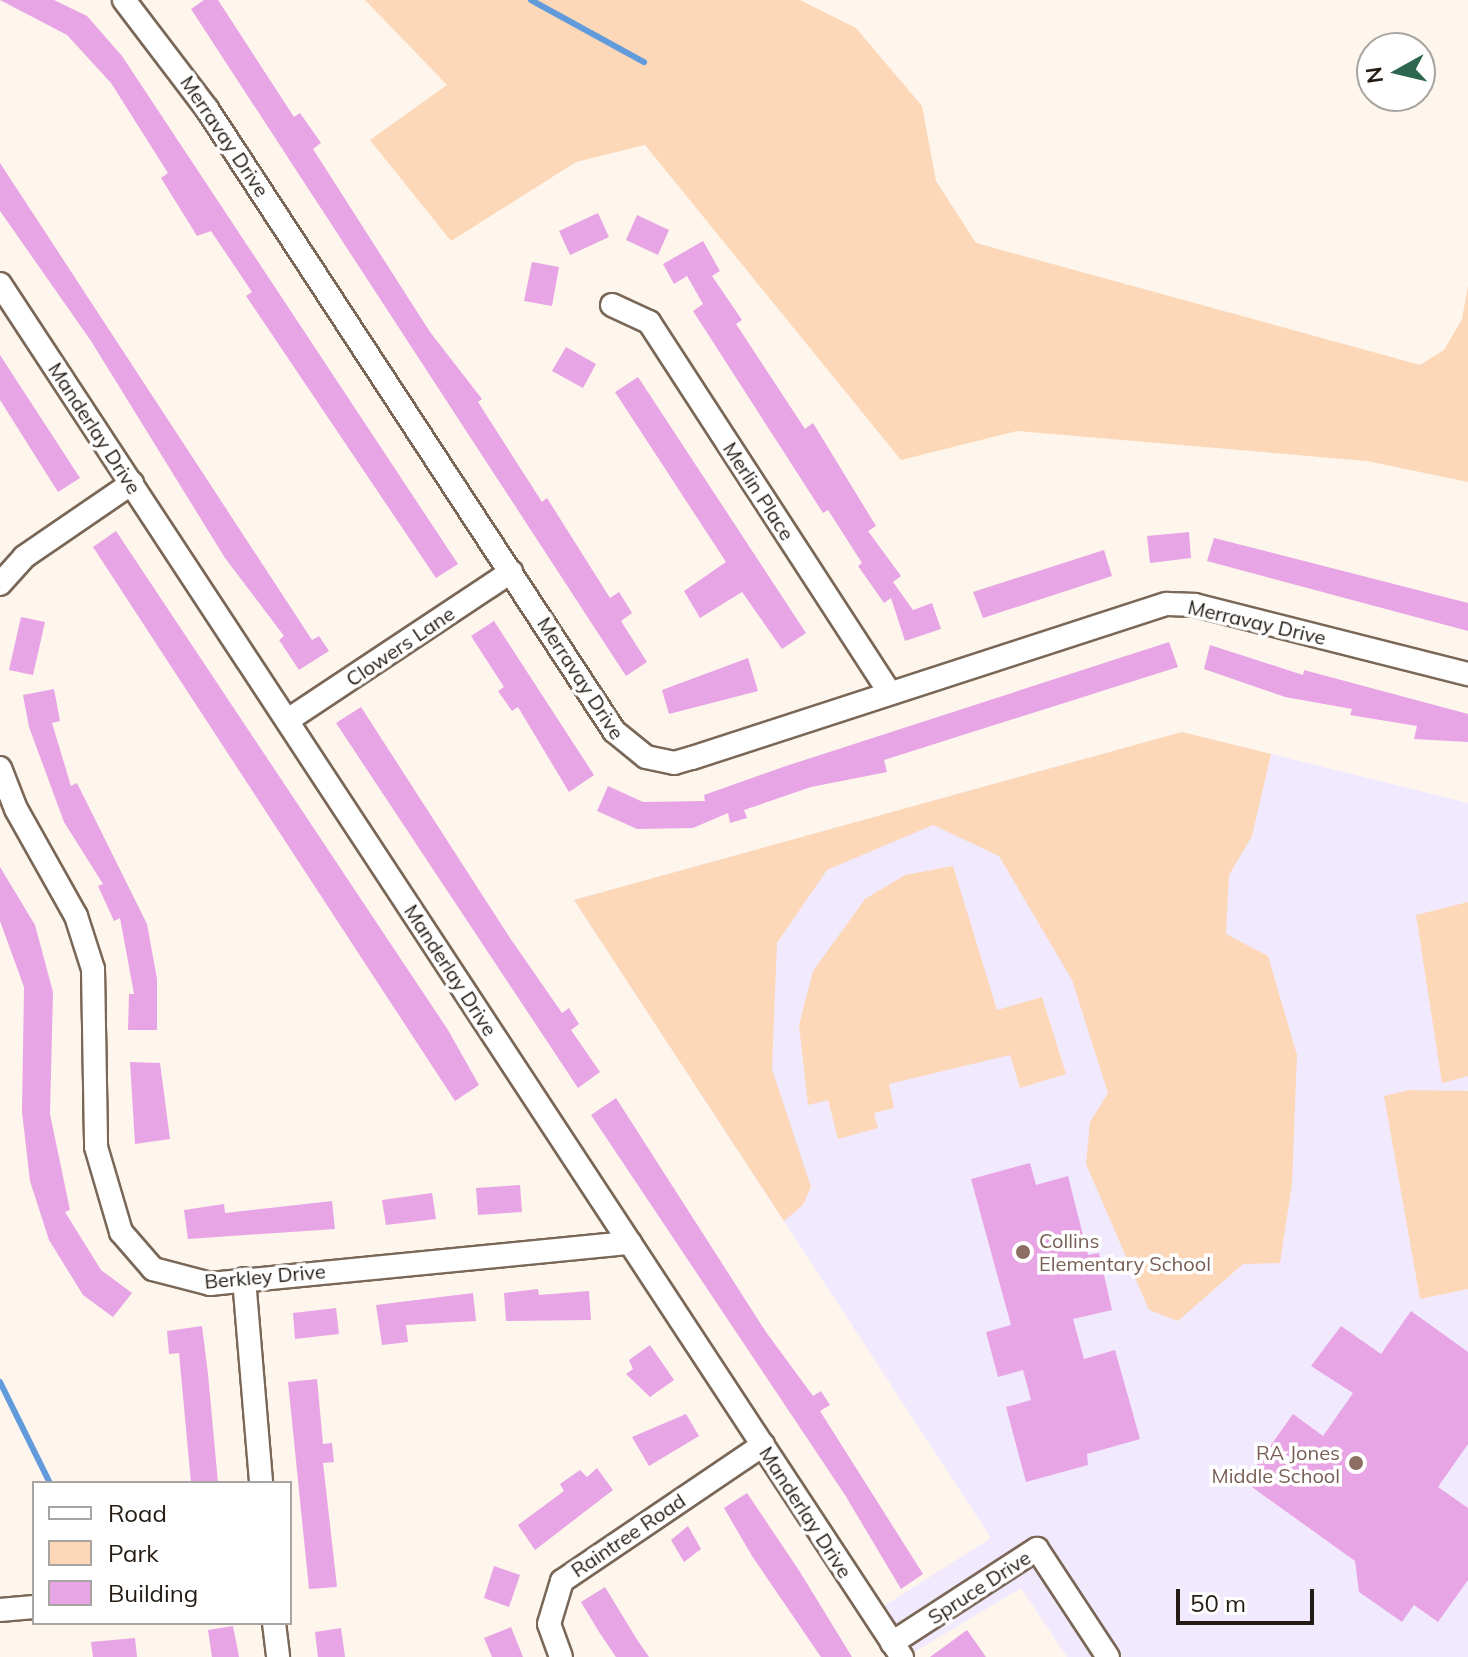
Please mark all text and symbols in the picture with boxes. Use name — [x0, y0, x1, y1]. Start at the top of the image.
north arrow — [1356, 32, 1436, 112]
text: N — [1359, 65, 1389, 85]
street label: Merravay Drive — [176, 71, 274, 201]
street label: Manderlay Drive — [44, 358, 146, 498]
street label: Merlin Place — [718, 437, 800, 545]
street label: Merravay Drive — [1186, 594, 1328, 650]
street label: Clowers Lane — [341, 601, 459, 691]
street label: Merravay Drive — [533, 612, 629, 744]
street label: Manderlay Drive — [400, 900, 502, 1040]
place label: Collins Elementary School — [1039, 1228, 1211, 1275]
marker: Collins Elementary School — [1014, 1243, 1032, 1261]
street label: Berkley Drive — [203, 1259, 327, 1293]
place label: RA Jones Middle School — [1212, 1440, 1340, 1487]
street label: Manderlay Drive — [755, 1442, 857, 1582]
marker: RA Jones Middle School — [1347, 1454, 1365, 1472]
legend — [32, 1481, 292, 1625]
street label: Raintree Road — [566, 1488, 690, 1582]
text: Road — [108, 1498, 167, 1528]
text: Park — [108, 1538, 159, 1568]
street label: Spruce Drive — [923, 1545, 1035, 1629]
scale bar — [1180, 1573, 1318, 1623]
text: Building — [108, 1578, 198, 1608]
text: 50 m — [1190, 1588, 1246, 1618]

